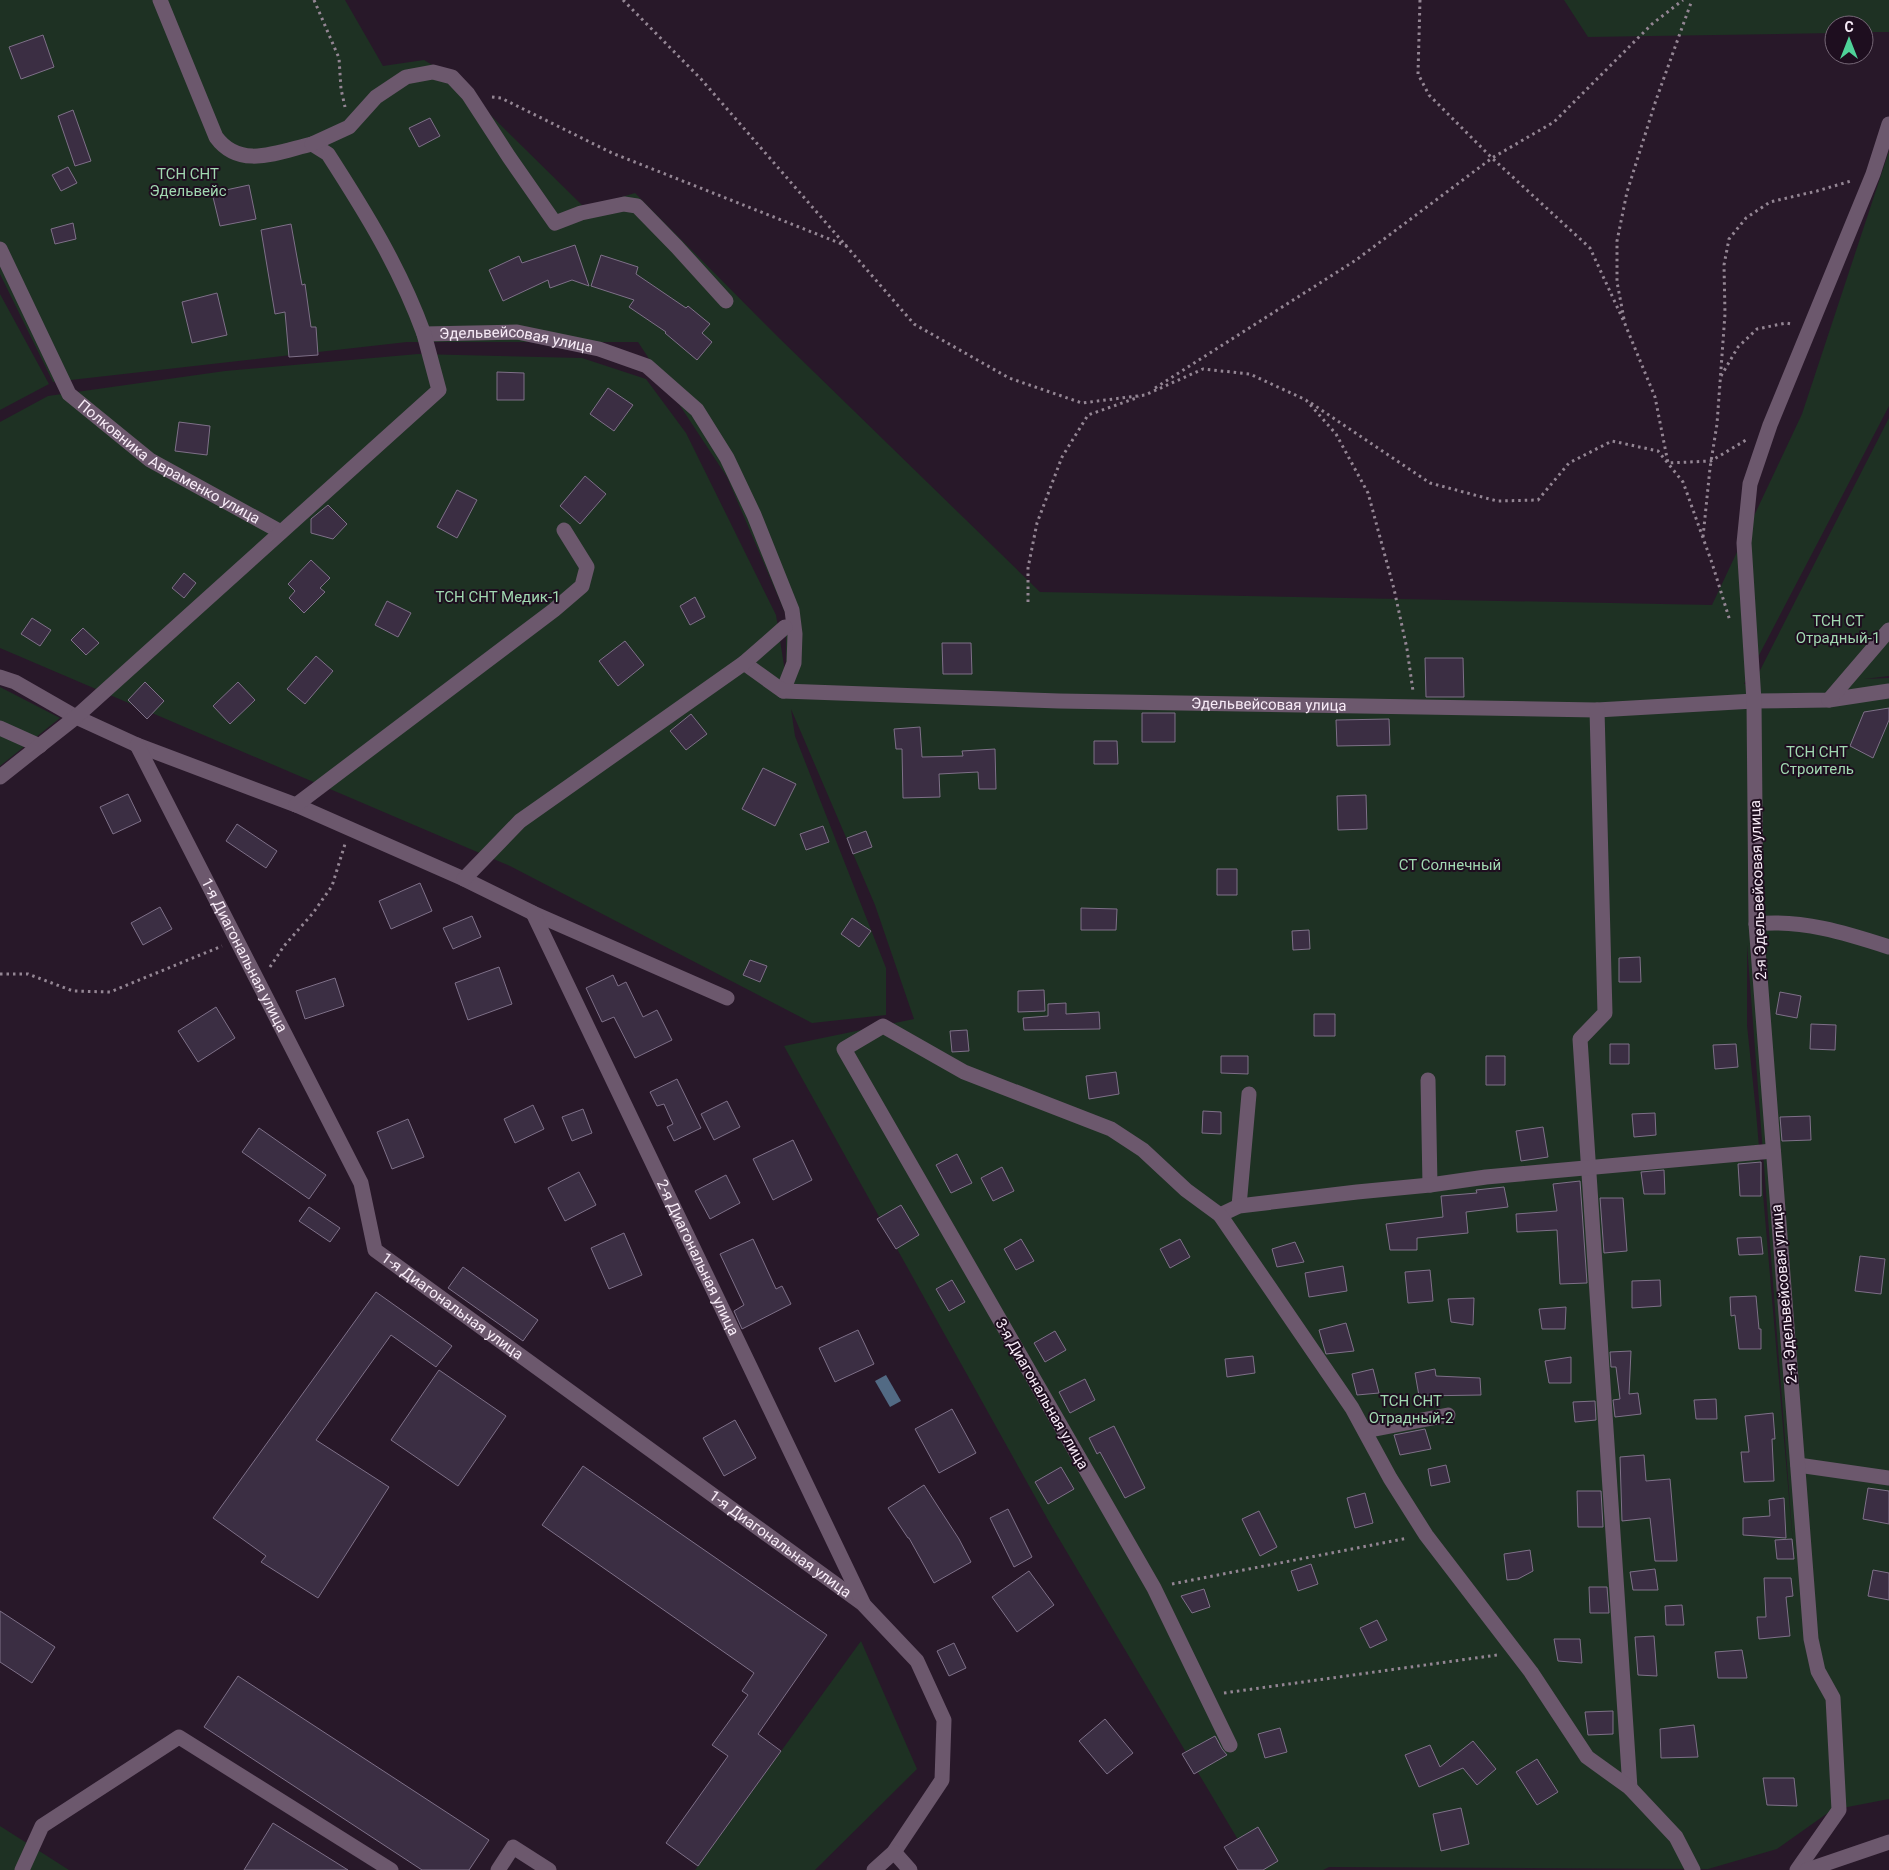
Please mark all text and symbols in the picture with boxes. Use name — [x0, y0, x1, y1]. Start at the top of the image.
north arrow — [1824, 15, 1874, 65]
text: С — [1844, 19, 1854, 35]
park label: ТСН СНТ Эдельвейс — [150, 165, 227, 200]
street label: Эдельвейсовая улица — [439, 323, 595, 357]
street label: Полковника Авраменко улица — [74, 396, 263, 528]
park label: ТСН СНТ Медик-1 — [435, 588, 561, 606]
park label: ТСН СТ Отрадный-1 — [1796, 612, 1880, 647]
street label: Эдельвейсовая улица — [1191, 694, 1347, 715]
park label: ТСН СНТ Строитель — [1780, 743, 1854, 778]
street label: 2-я Эдельвейсовая улица — [1746, 800, 1770, 980]
park label: СТ Солнечный — [1399, 856, 1501, 874]
street label: 1-я Диагональная улица — [197, 875, 291, 1035]
street label: 2-я Диагональная улица — [653, 1177, 743, 1339]
street label: 2-я Эдельвейсовая улица — [1767, 1204, 1801, 1384]
street label: 1-я Диагональная улица — [378, 1249, 527, 1364]
street label: 3-я Диагональная улица — [991, 1315, 1093, 1473]
park label: ТСН СНТ Отрадный-2 — [1369, 1392, 1453, 1427]
street label: 1-я Диагональная улица — [706, 1486, 855, 1601]

